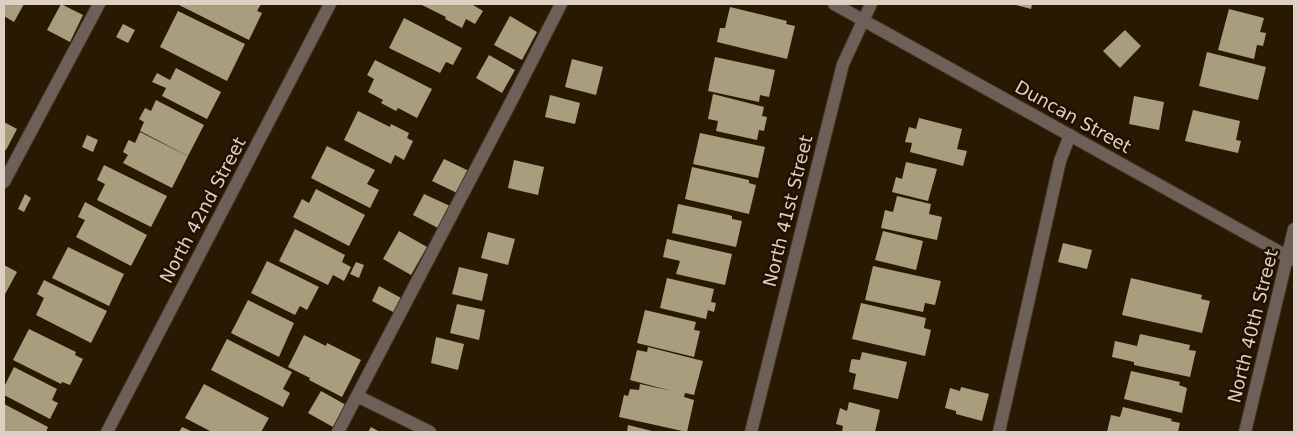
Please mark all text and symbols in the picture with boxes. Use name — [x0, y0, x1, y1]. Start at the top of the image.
street label: Duncan Street — [1012, 76, 1135, 157]
street label: North 42nd Street — [155, 133, 250, 286]
street label: North 41st Street — [758, 133, 817, 289]
street label: North 40th Street — [1223, 247, 1282, 405]

